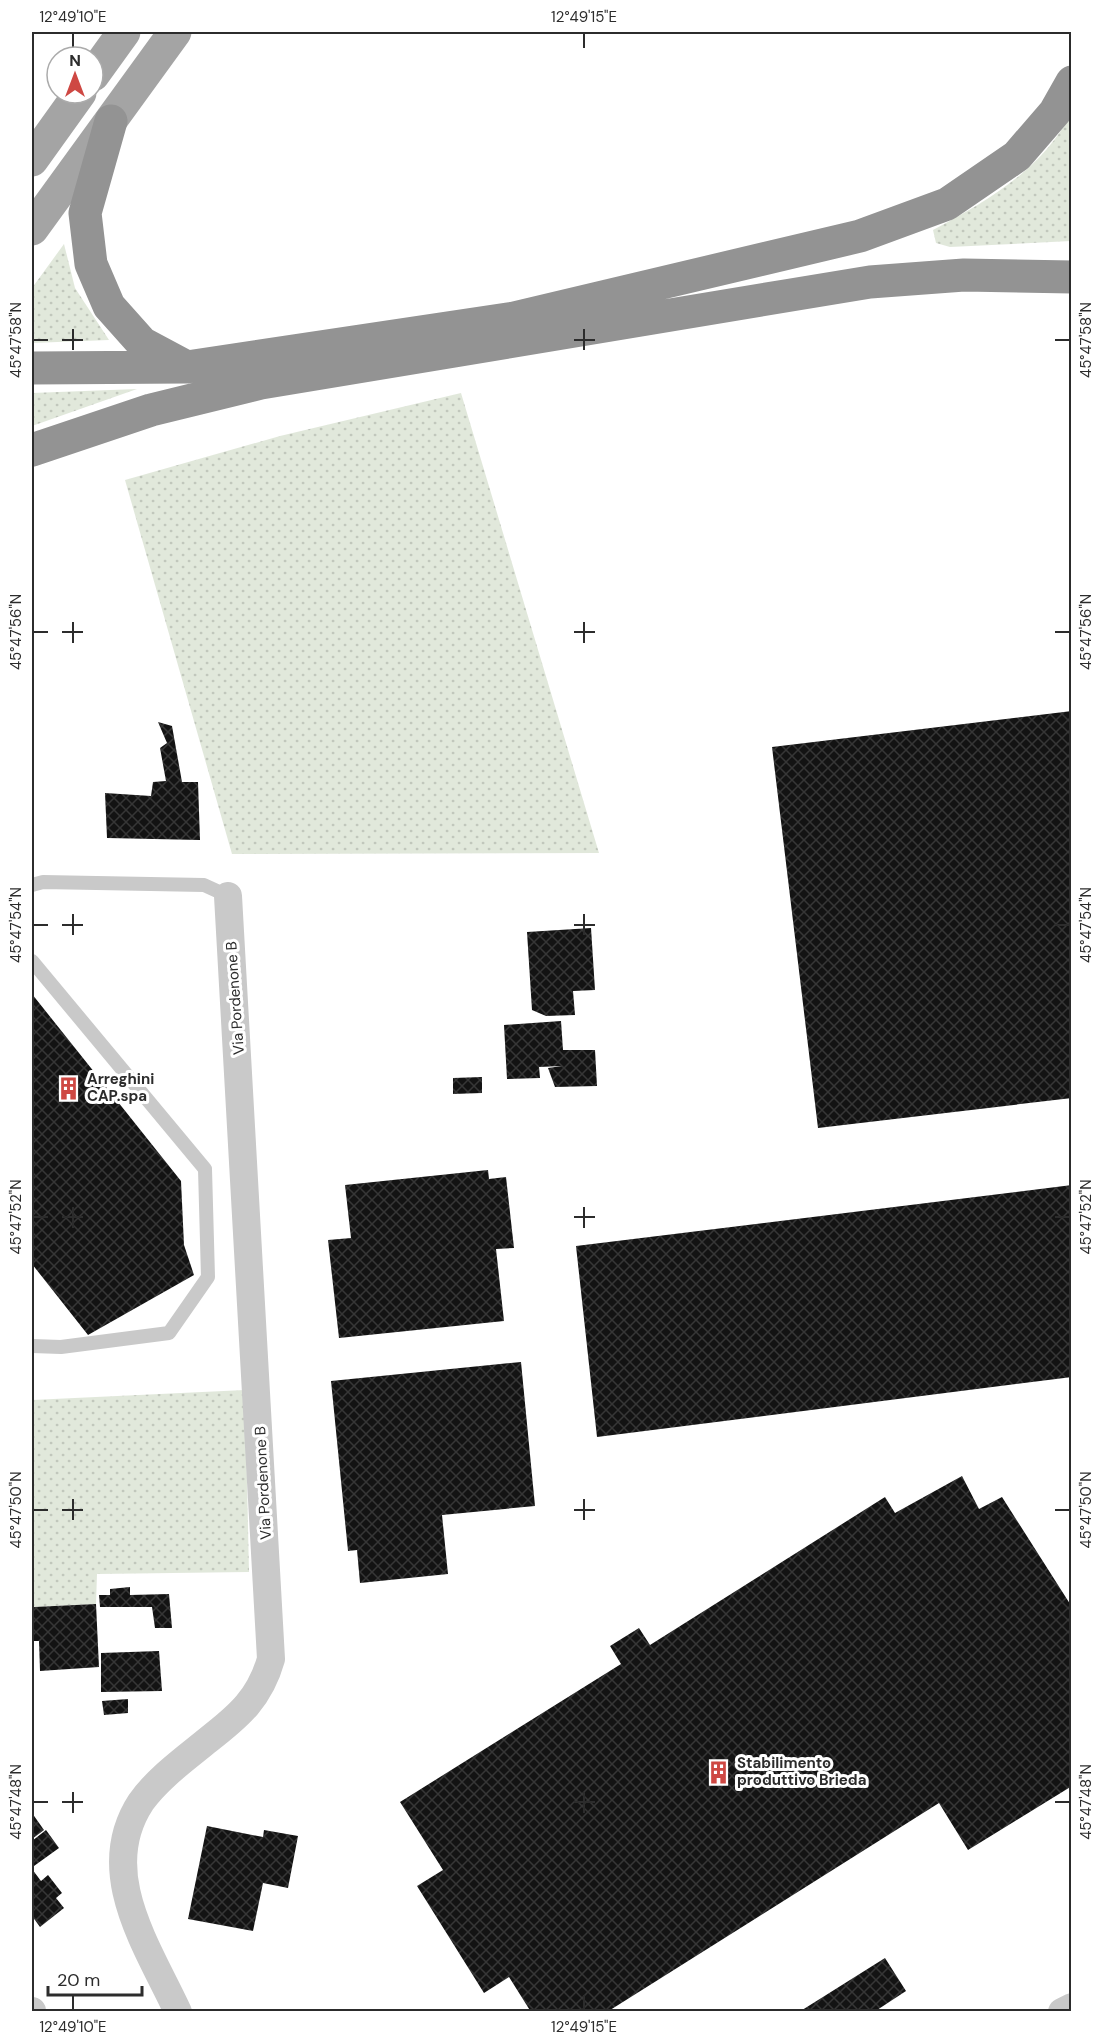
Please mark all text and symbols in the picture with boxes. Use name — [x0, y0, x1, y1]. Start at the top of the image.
text: 12°49'10"E — [39, 7, 107, 27]
text: 12°49'15"E — [551, 7, 617, 27]
north arrow — [45, 45, 105, 105]
text: N — [69, 50, 81, 71]
text: 45°47'58"N — [6, 302, 26, 378]
text: 45°47'58"N — [1076, 302, 1096, 378]
text: 45°47'56"N — [6, 594, 26, 670]
text: 45°47'56"N — [1076, 594, 1096, 670]
text: 45°47'54"N — [6, 887, 26, 963]
text: 45°47'54"N — [1076, 887, 1096, 963]
street label: Via Pordenone B — [221, 941, 249, 1055]
place label: Arreghini CAP.spa — [87, 1069, 154, 1106]
building icon: Arreghini CAP.spa — [56, 1075, 82, 1101]
text: 45°47'52"N — [6, 1179, 26, 1255]
text: 45°47'52"N — [1076, 1179, 1096, 1255]
street label: Via Pordenone B — [250, 1426, 276, 1540]
text: 45°47'50"N — [6, 1471, 26, 1549]
text: 45°47'50"N — [1076, 1471, 1096, 1549]
place label: Stabilimento produttivo Brieda — [737, 1753, 866, 1790]
building icon: Stabilimento produttivo Brieda — [706, 1759, 732, 1785]
text: 45°47'48"N — [6, 1764, 26, 1840]
text: 45°47'48"N — [1076, 1764, 1096, 1840]
scale bar — [48, 1959, 142, 1997]
text: 20 m — [57, 1968, 100, 1992]
text: 12°49'10"E — [39, 2017, 107, 2037]
text: 12°49'15"E — [551, 2017, 617, 2037]

